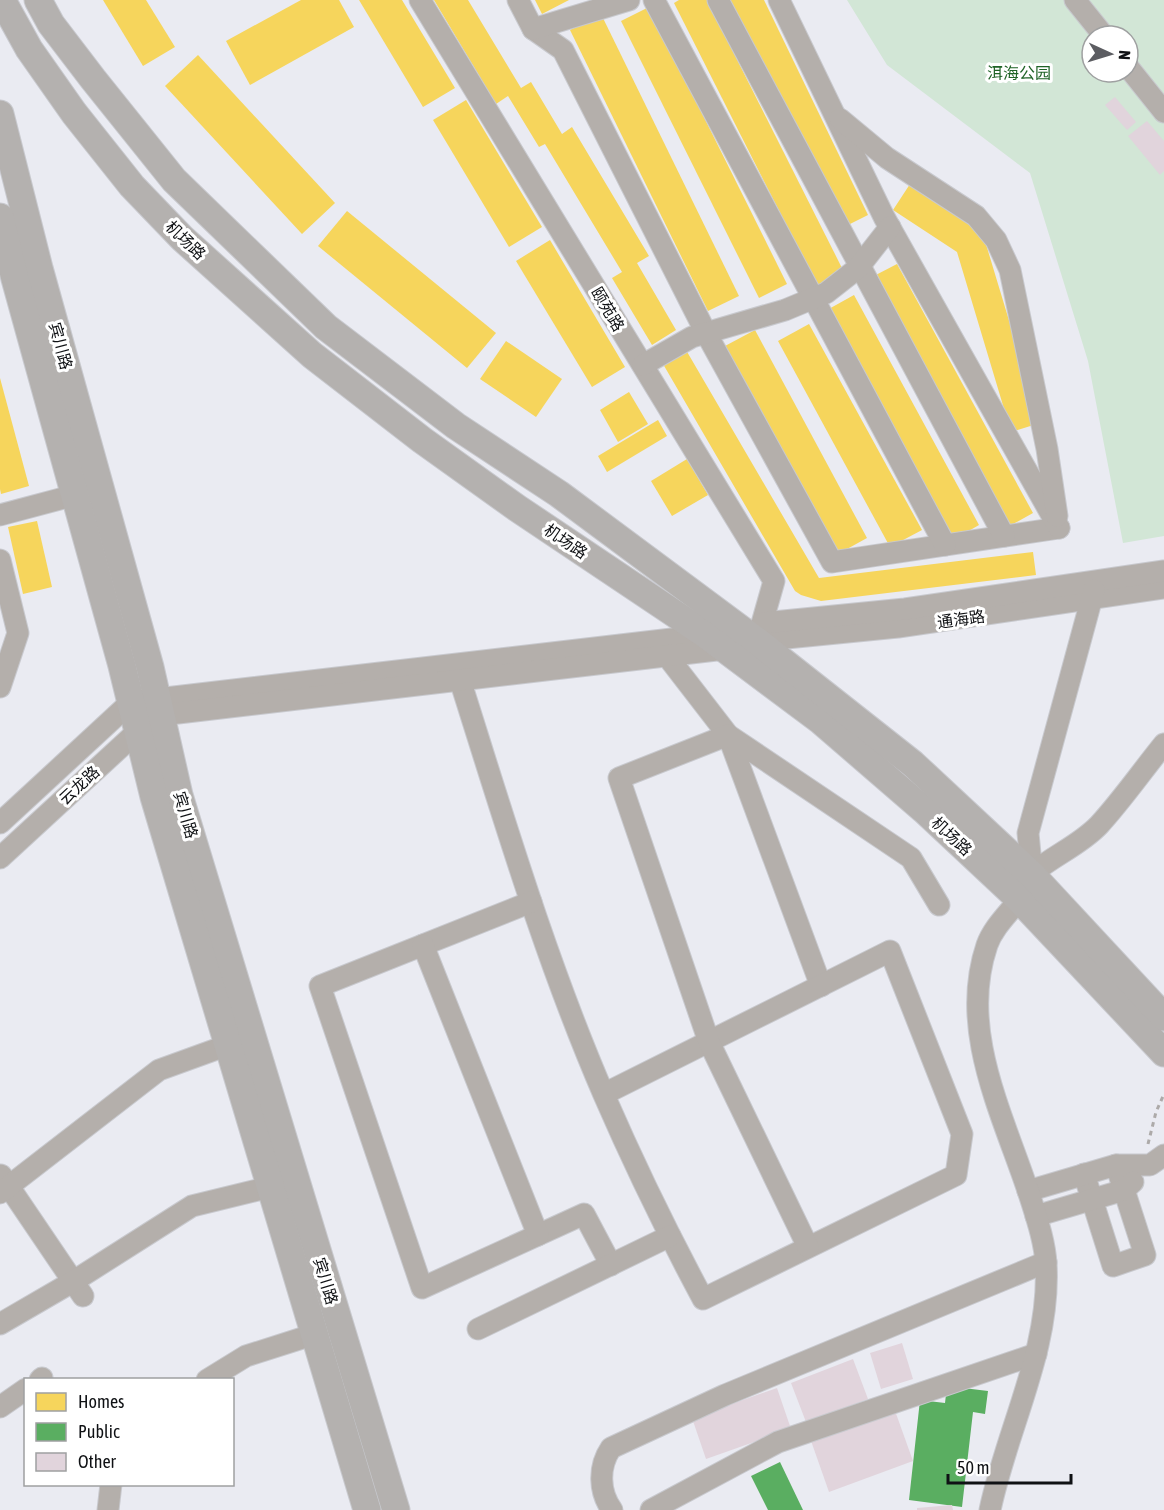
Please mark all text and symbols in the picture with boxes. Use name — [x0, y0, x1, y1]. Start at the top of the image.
north arrow — [1080, 24, 1140, 84]
text: N — [1116, 50, 1134, 60]
park label: 洱海公园 — [987, 64, 1051, 82]
street label: 机场路 — [162, 217, 210, 263]
street label: 颐苑路 — [588, 284, 628, 334]
street label: 宾川路 — [46, 320, 76, 372]
street label: 机场路 — [541, 520, 591, 562]
street label: 通海路 — [936, 607, 986, 631]
street label: 云龙路 — [55, 762, 103, 808]
street label: 宾川路 — [171, 789, 201, 841]
street label: 机场路 — [928, 813, 976, 859]
street label: 宾川路 — [310, 1255, 342, 1307]
legend — [24, 1378, 234, 1486]
text: Homes — [78, 1391, 124, 1412]
text: Public — [78, 1421, 120, 1442]
scale bar — [948, 1447, 1071, 1485]
text: Other — [78, 1451, 117, 1472]
text: 50 m — [957, 1457, 989, 1478]

